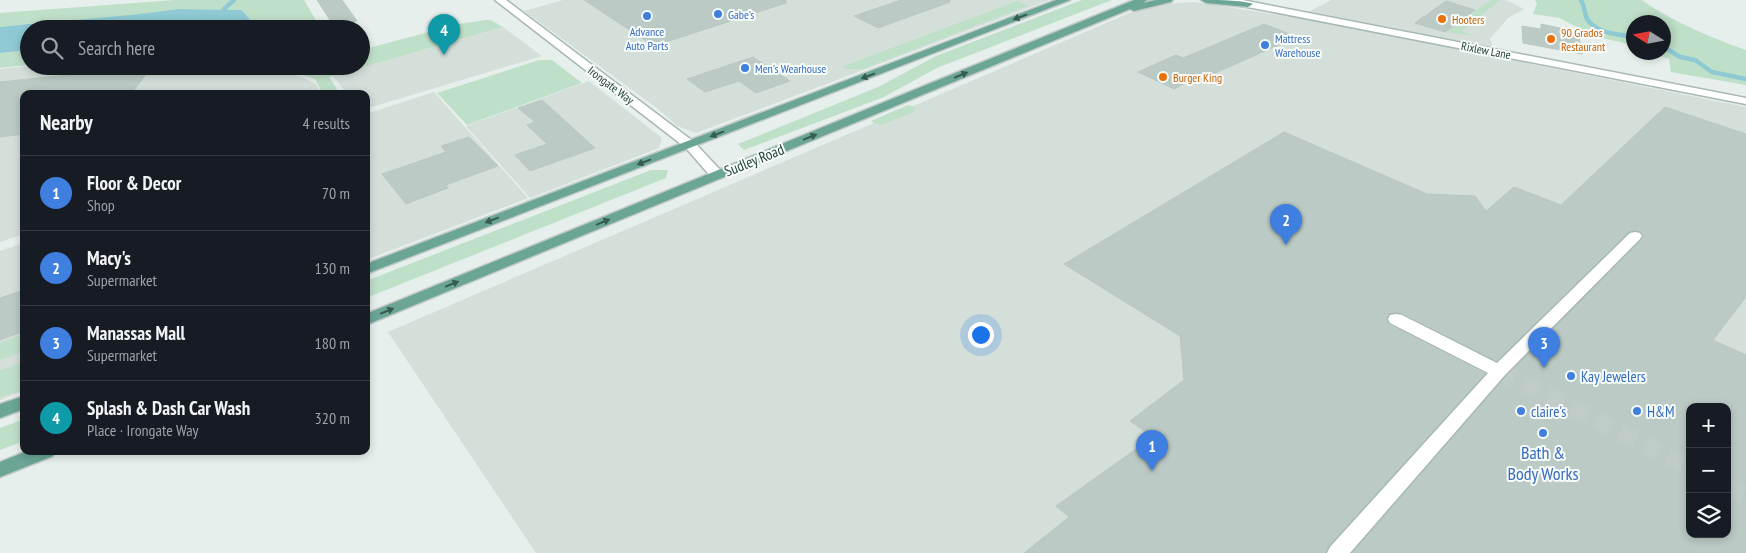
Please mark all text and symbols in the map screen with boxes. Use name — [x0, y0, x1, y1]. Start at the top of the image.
place label: Gabe's — [728, 7, 754, 22]
marker: Gabe's — [712, 8, 724, 20]
marker: Advance Auto Parts — [641, 10, 653, 22]
place label: Hooters — [1452, 12, 1484, 27]
marker: Hooters — [1436, 13, 1448, 25]
pin: 4 — [428, 14, 460, 55]
one-way arrow — [1013, 14, 1027, 22]
north arrow — [1626, 15, 1671, 60]
search box — [20, 20, 370, 75]
place label: Advance Auto Parts — [626, 24, 668, 53]
place label: 90 Grados Restaurant — [1561, 25, 1606, 54]
place label: Mattress Warehouse — [1275, 31, 1320, 60]
marker: 90 Grados Restaurant — [1545, 33, 1557, 45]
icon: search — [38, 34, 66, 62]
text: Search here — [78, 36, 155, 60]
street label: Rixlew Lane — [1460, 38, 1512, 62]
marker: Mattress Warehouse — [1259, 39, 1271, 51]
place label: Men's Wearhouse — [755, 61, 826, 76]
marker: Men's Wearhouse — [739, 62, 751, 74]
street label: Irongate Way — [585, 63, 637, 108]
one-way arrow — [953, 70, 968, 78]
place label: Burger King — [1173, 70, 1222, 85]
marker: Burger King — [1157, 71, 1169, 83]
one-way arrow — [860, 72, 875, 80]
text: Nearby — [40, 109, 93, 136]
text: 4 results — [303, 113, 350, 133]
one-way arrow — [709, 131, 724, 139]
one-way arrow — [803, 132, 817, 140]
street label: Sudley Road — [721, 139, 787, 181]
one-way arrow — [636, 158, 651, 166]
text: Floor & Decor — [87, 171, 181, 195]
text: 1 — [52, 183, 60, 203]
text: 70 m — [322, 183, 350, 203]
text: Shop — [87, 195, 115, 215]
pin: 2 — [1270, 204, 1302, 245]
one-way arrow — [485, 217, 500, 225]
one-way arrow — [596, 218, 611, 226]
text: Macy's — [87, 246, 131, 270]
text: 2 — [52, 258, 60, 278]
text: 130 m — [315, 258, 350, 278]
text: Supermarket — [87, 270, 157, 290]
one-way arrow — [445, 280, 460, 287]
one-way arrow — [380, 307, 395, 315]
text: Manassas Mall — [87, 321, 185, 345]
your location — [968, 322, 994, 348]
pin: 3 — [1528, 327, 1560, 368]
text: 3 — [52, 333, 60, 353]
text: 180 m — [315, 333, 350, 353]
text: Supermarket — [87, 345, 157, 365]
place label: Kay Jewelers — [1581, 367, 1646, 386]
marker: Kay Jewelers — [1565, 370, 1577, 382]
text: Splash & Dash Car Wash — [87, 396, 250, 420]
place label: claire's — [1531, 402, 1566, 421]
place label: H&M — [1647, 402, 1674, 421]
map controls — [1686, 403, 1731, 538]
button: + — [1686, 403, 1731, 448]
marker: claire's — [1515, 405, 1527, 417]
marker: H&M — [1631, 405, 1643, 417]
text: 4 — [52, 408, 60, 428]
text: 320 m — [315, 408, 350, 428]
text: Place · Irongate Way — [87, 420, 199, 440]
marker: Bath & Body Works — [1537, 427, 1549, 439]
pin: 1 — [1136, 430, 1168, 471]
place label: Bath & Body Works — [1507, 441, 1579, 485]
button: − — [1686, 448, 1731, 493]
button: layers — [1686, 493, 1731, 538]

